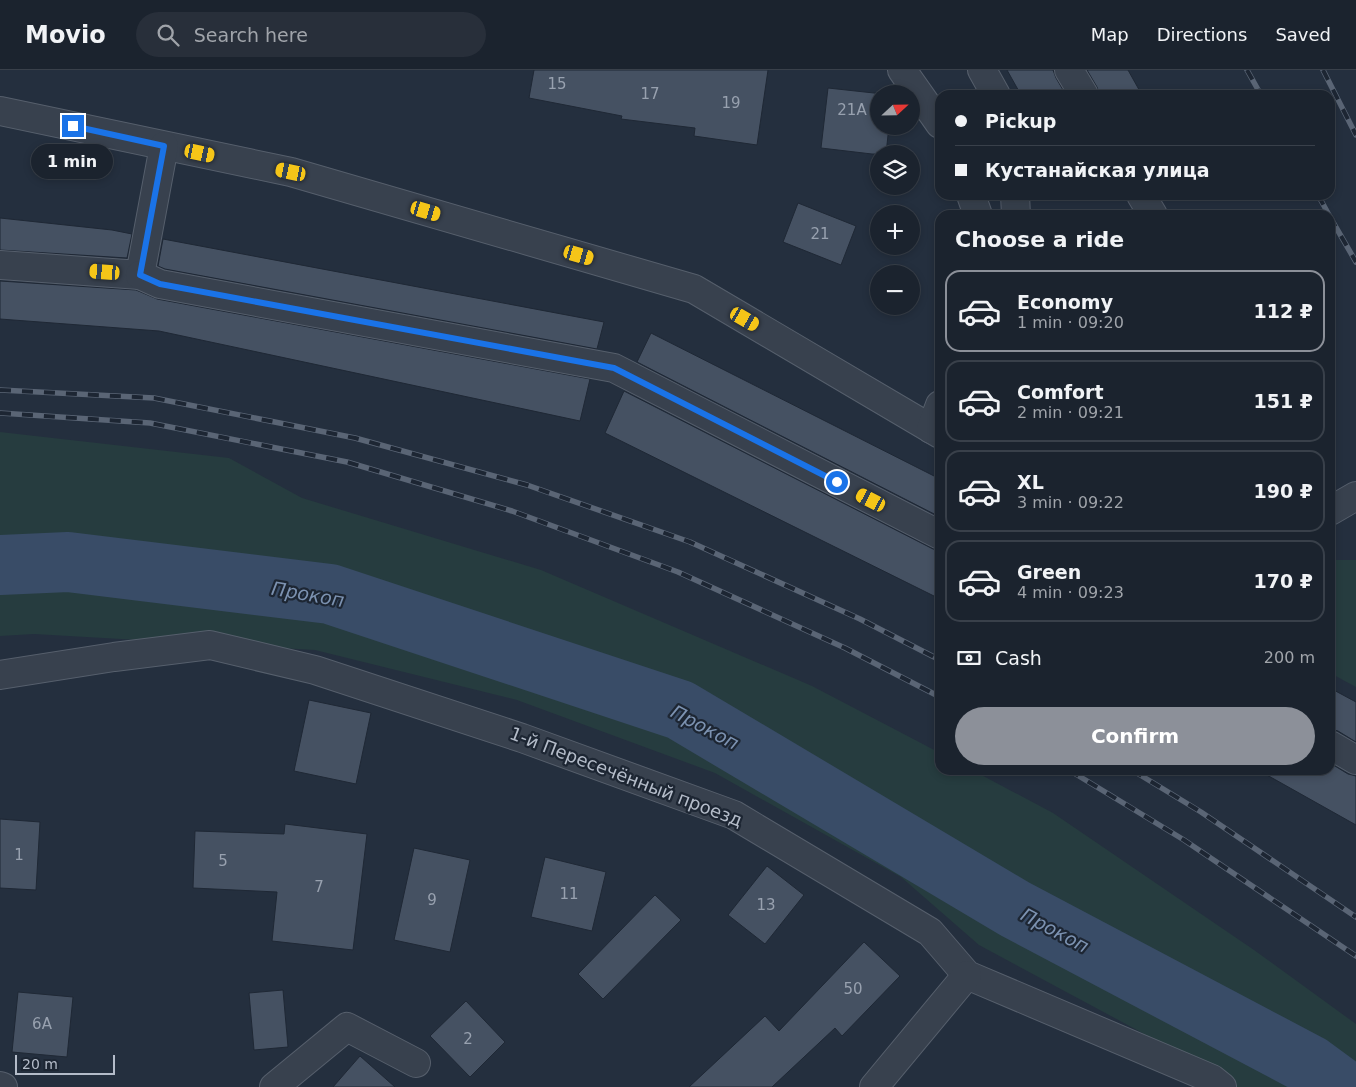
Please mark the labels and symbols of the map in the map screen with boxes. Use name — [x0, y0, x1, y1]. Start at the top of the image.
house number: 15 — [547, 75, 567, 93]
house number: 17 — [640, 85, 660, 103]
north arrow — [870, 85, 920, 135]
house number: 19 — [721, 94, 741, 112]
house number: 21А — [837, 101, 867, 119]
route end — [62, 115, 84, 137]
car — [183, 143, 216, 163]
callout: 1 min — [32, 144, 114, 178]
car — [274, 162, 307, 182]
car — [409, 200, 442, 222]
house number: 21 — [810, 225, 830, 243]
car — [562, 244, 595, 266]
car — [89, 263, 120, 281]
car — [728, 305, 761, 333]
route start — [826, 471, 848, 493]
car — [854, 487, 887, 513]
water label: Прокоп — [270, 577, 346, 611]
water label: Прокоп — [667, 700, 743, 754]
street label: 1-й Пересечённый проезд — [507, 722, 746, 831]
house number: 1 — [14, 846, 24, 864]
house number: 5 — [218, 852, 228, 870]
house number: 7 — [314, 878, 324, 896]
house number: 11 — [559, 885, 579, 903]
house number: 9 — [427, 891, 437, 909]
house number: 13 — [756, 896, 776, 914]
water label: Прокоп — [1017, 903, 1093, 957]
house number: 50 — [843, 980, 863, 998]
house number: 6А — [32, 1015, 53, 1033]
house number: 2 — [463, 1030, 473, 1048]
scale bar — [15, 1052, 115, 1075]

